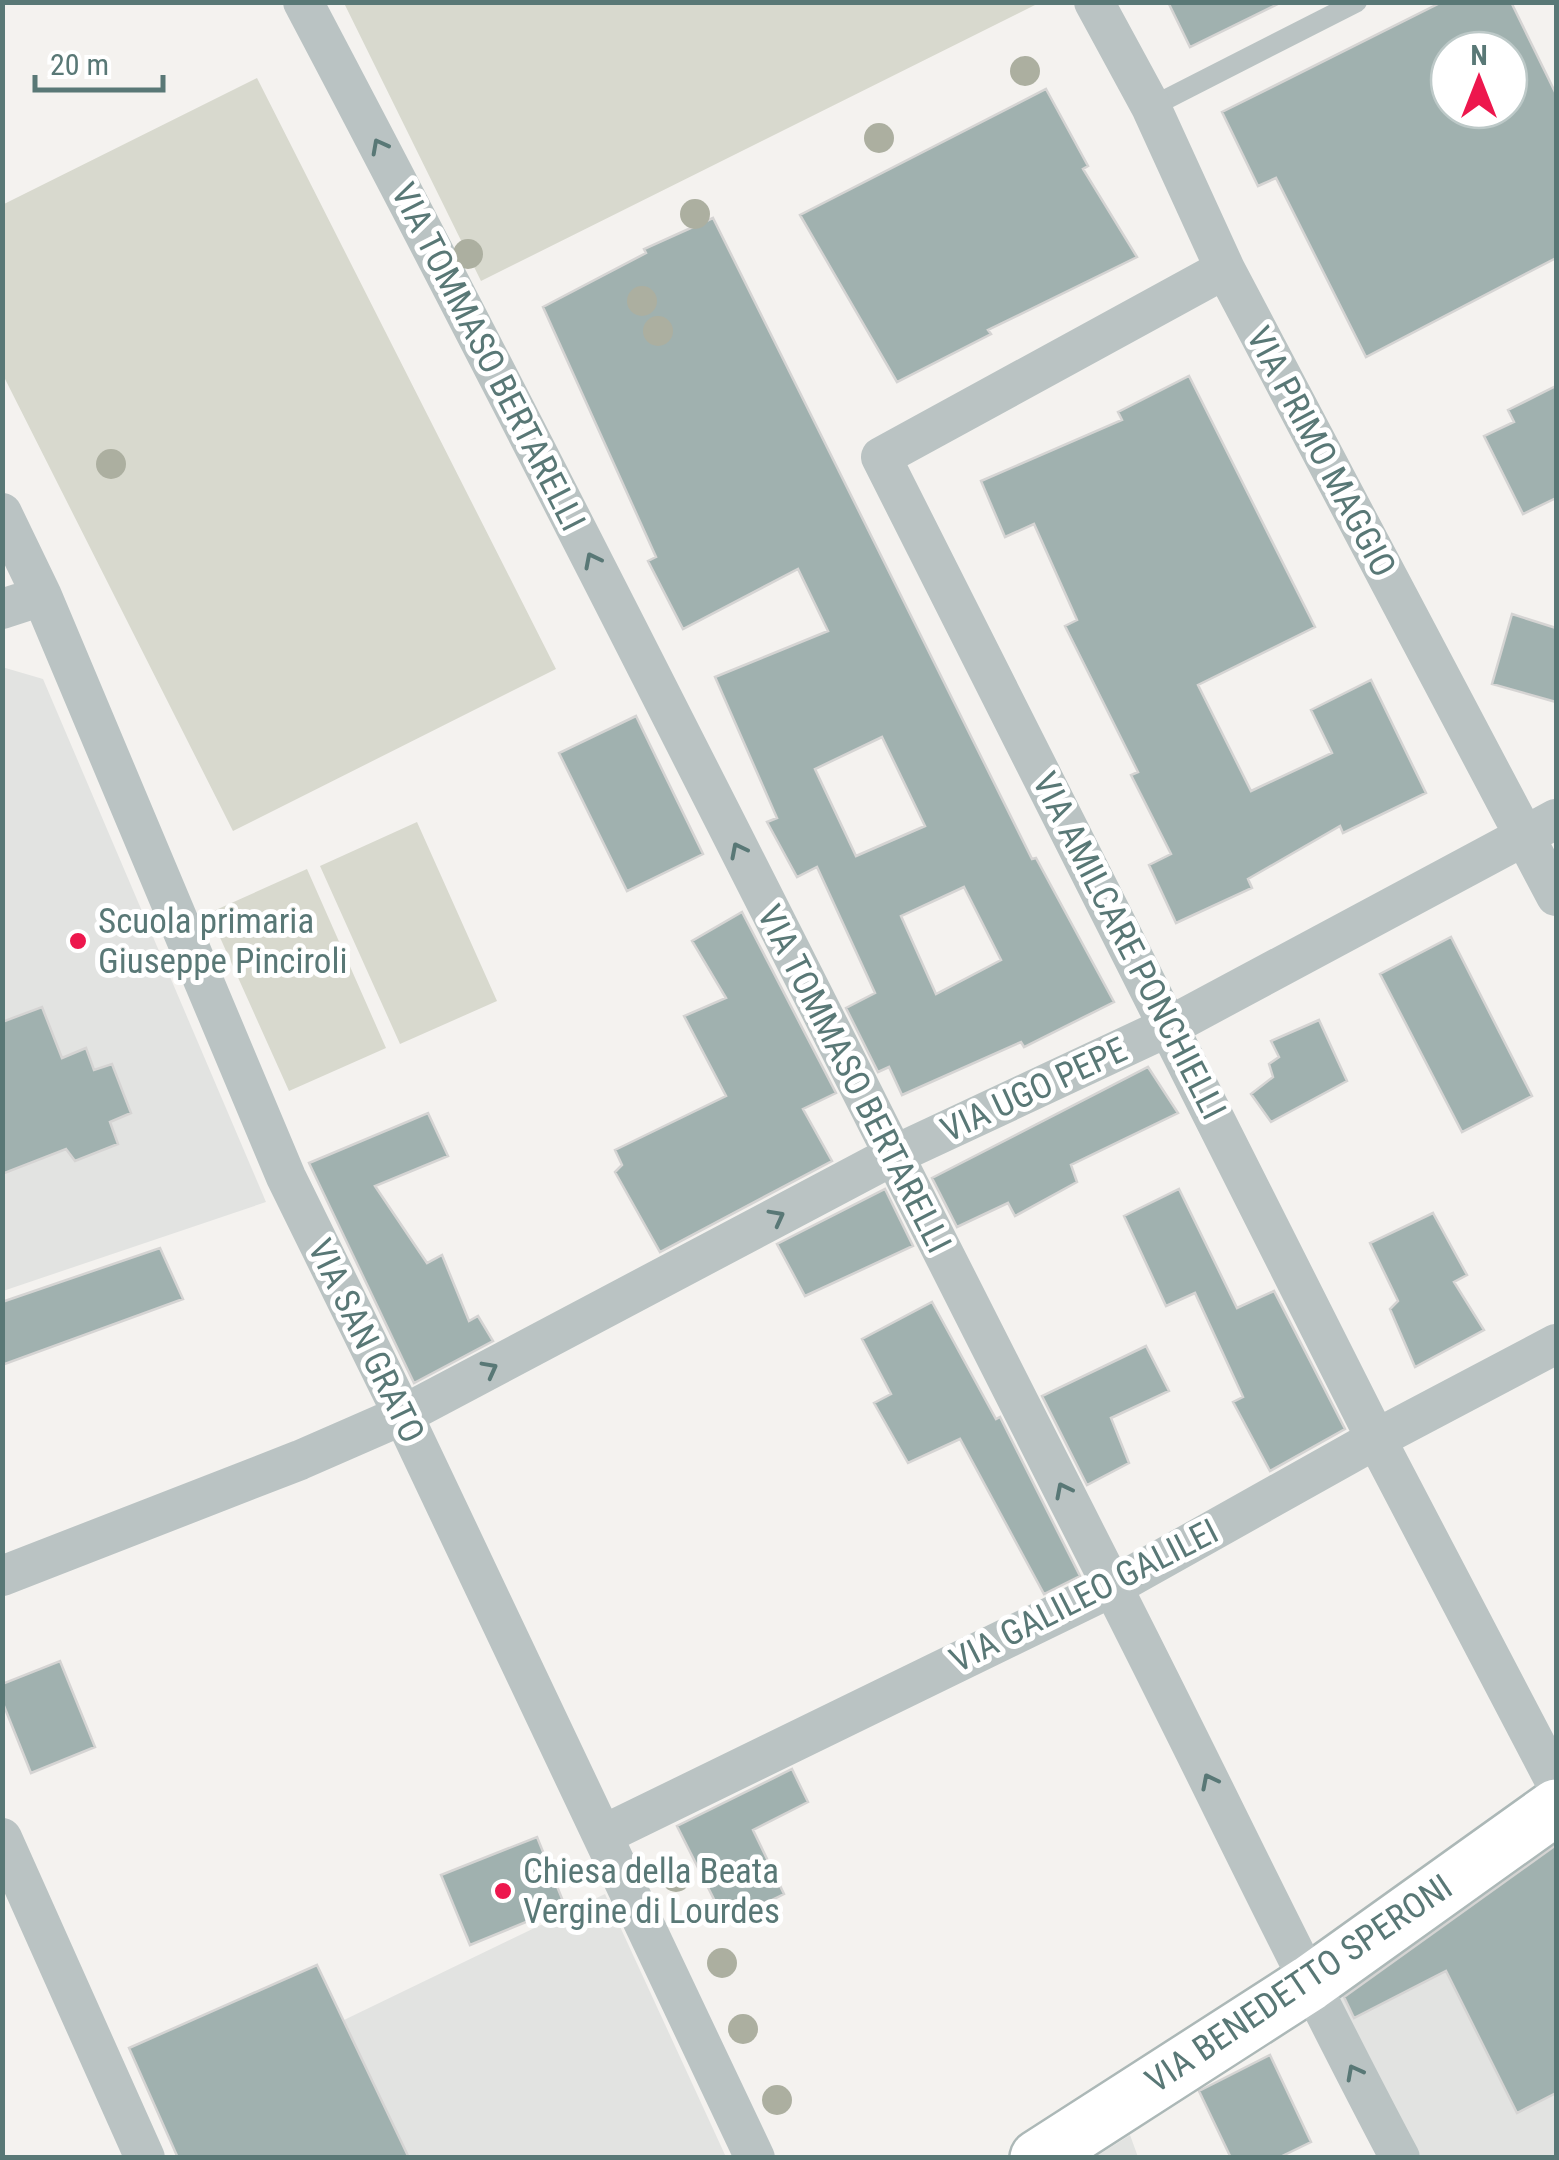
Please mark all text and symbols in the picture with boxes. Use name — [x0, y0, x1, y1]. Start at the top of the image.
scale bar — [35, 30, 162, 92]
north arrow — [1429, 30, 1529, 130]
text: N — [1470, 39, 1488, 72]
text: 20 m — [50, 47, 109, 82]
one-way arrow — [372, 139, 391, 157]
street label: VIA TOMMASO BERTARELLI — [382, 176, 594, 538]
street label: VIA PRIMO MAGGIO — [1238, 320, 1404, 584]
one-way arrow — [585, 552, 604, 570]
street label: VIA AMILCARE PONCHIELLI — [1024, 766, 1234, 1126]
one-way arrow — [731, 843, 750, 861]
street label: VIA TOMMASO BERTARELLI — [748, 898, 960, 1260]
place label: Scuola primaria Giuseppe Pinciroli — [98, 901, 348, 982]
marker: Scuola primaria Giuseppe Pinciroli — [67, 930, 89, 952]
street label: VIA UGO PEPE — [935, 1029, 1133, 1151]
one-way arrow — [766, 1210, 784, 1229]
street label: VIA SAN GRATO — [299, 1233, 433, 1449]
one-way arrow — [479, 1362, 497, 1381]
one-way arrow — [1056, 1483, 1075, 1501]
street label: VIA GALILEO GALILEI — [943, 1511, 1225, 1681]
one-way arrow — [1202, 1773, 1221, 1791]
place label: Chiesa della Beata Vergine di Lourdes — [523, 1851, 780, 1932]
street label: VIA BENEDETTO SPERONI — [1138, 1866, 1460, 2102]
marker: Chiesa della Beata Vergine di Lourdes — [492, 1880, 514, 1902]
one-way arrow — [1347, 2064, 1366, 2082]

